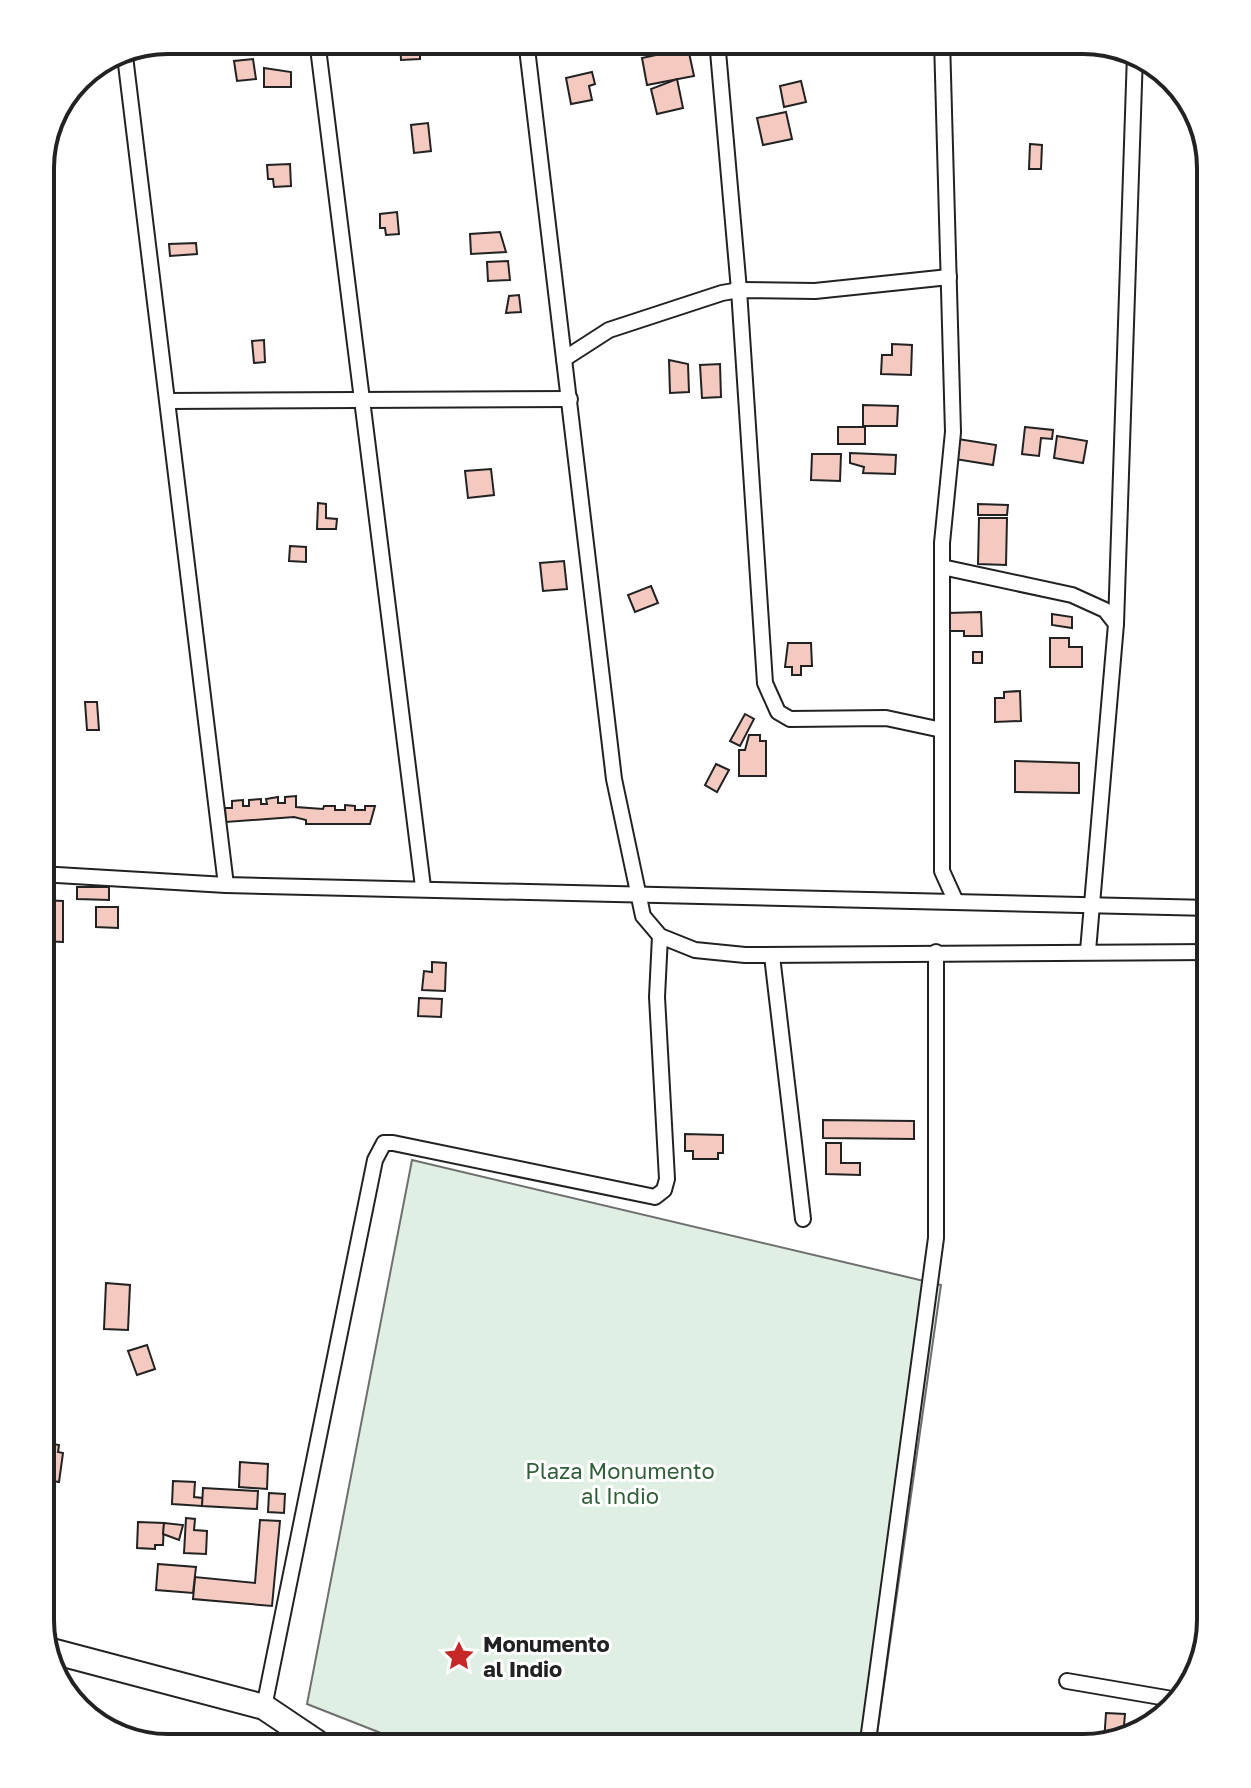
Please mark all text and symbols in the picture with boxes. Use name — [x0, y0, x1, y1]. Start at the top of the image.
park label: Plaza Monumento al Indio — [525, 1457, 715, 1509]
place label: Monumento al Indio — [483, 1630, 610, 1682]
place icon: Monumento al Indio — [442, 1639, 476, 1673]

